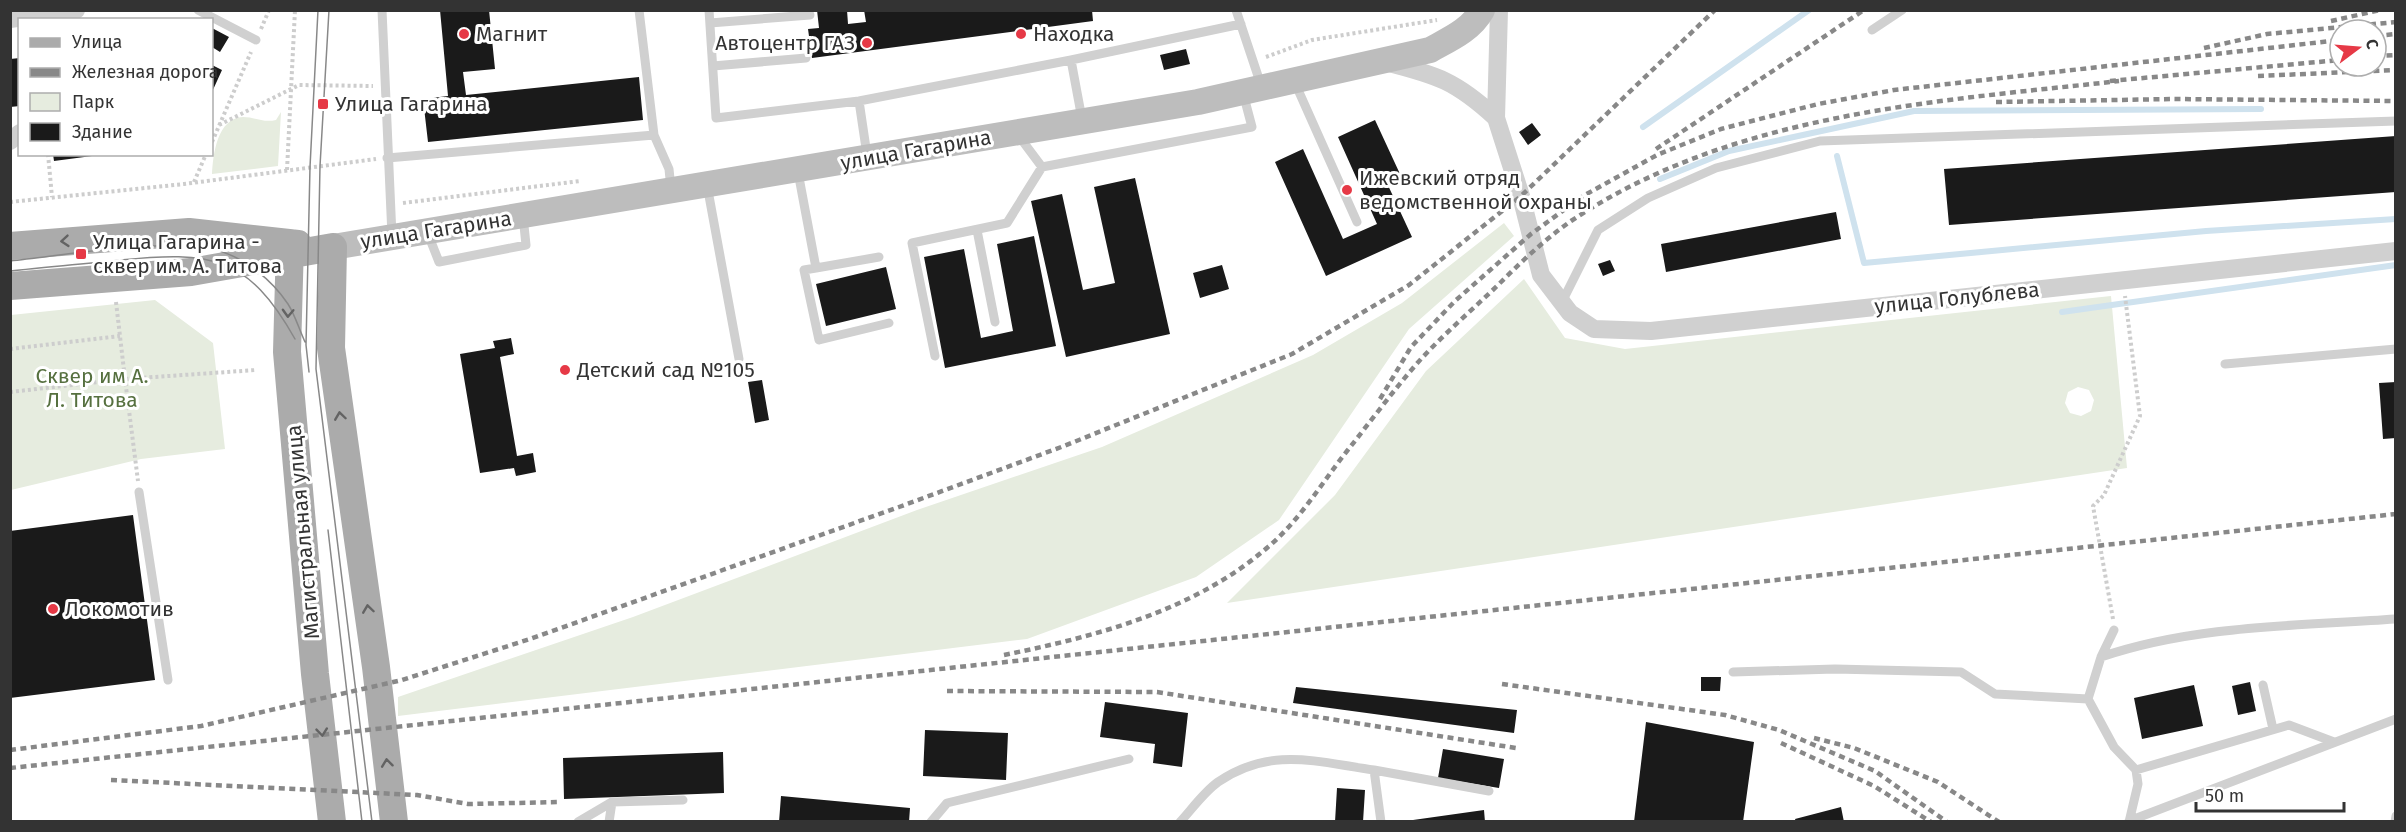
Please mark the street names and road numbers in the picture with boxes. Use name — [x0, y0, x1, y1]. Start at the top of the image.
street label: улица Гагарина — [839, 124, 993, 176]
street label: улица Гагарина — [359, 205, 513, 255]
street label: улица Голублева — [1873, 276, 2041, 320]
street label: Магистральная улица — [281, 424, 325, 640]

